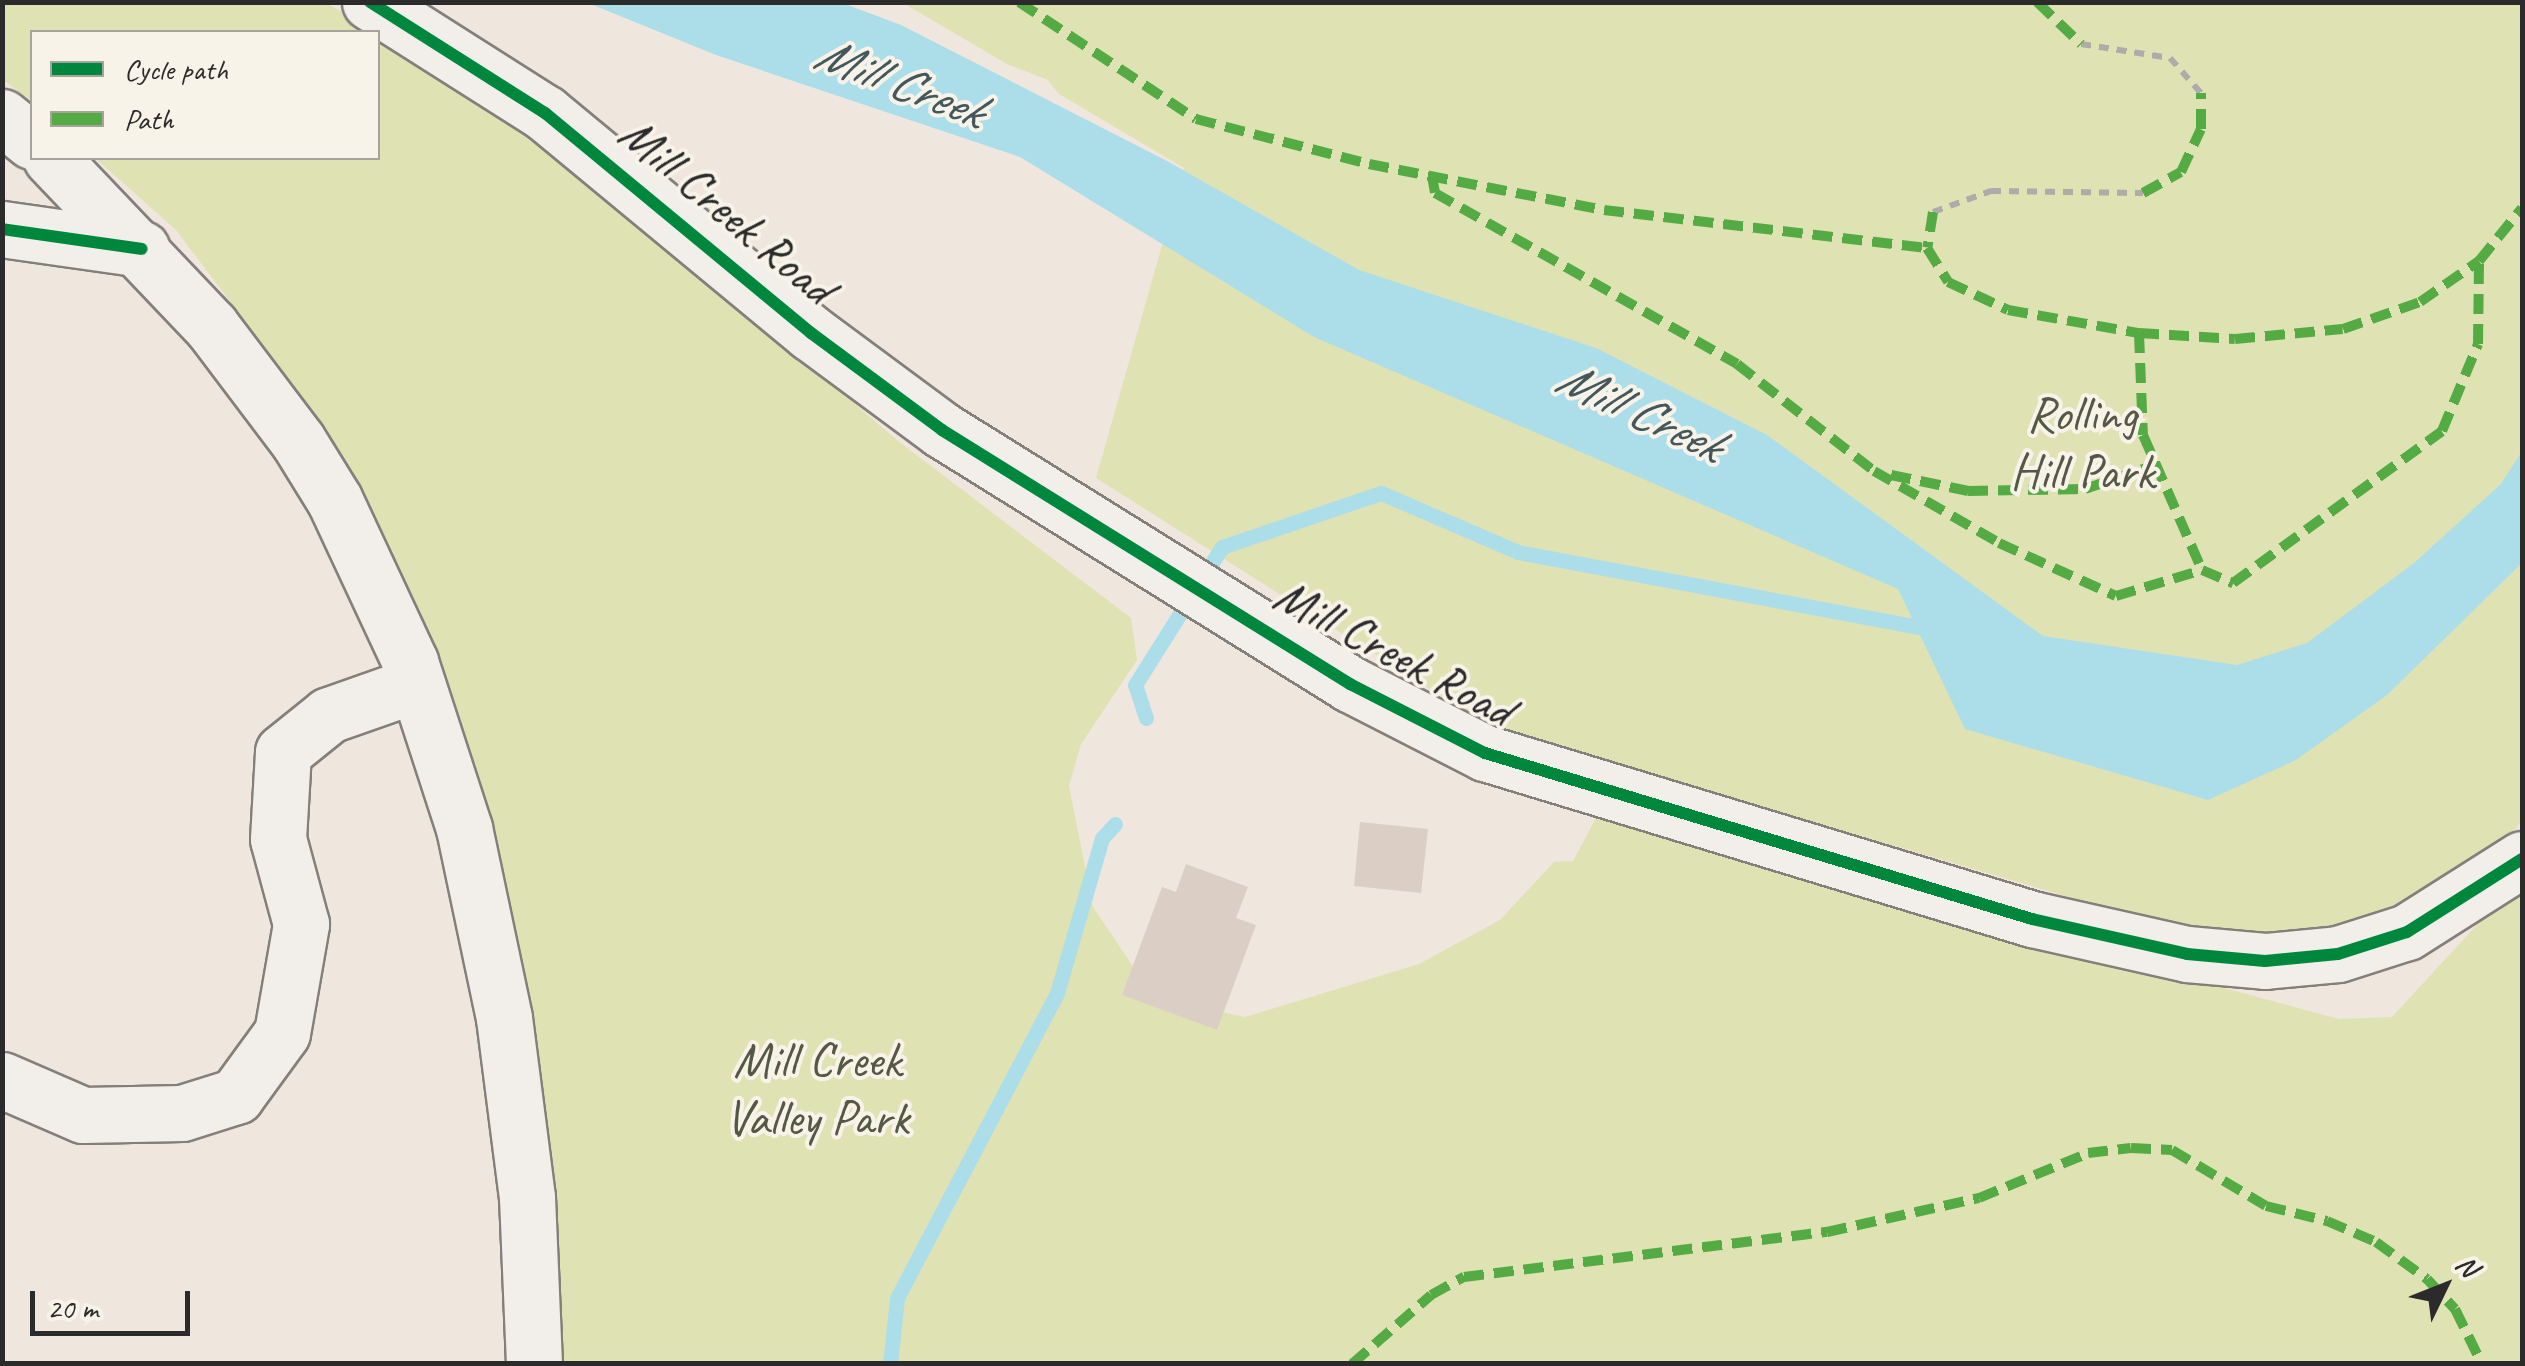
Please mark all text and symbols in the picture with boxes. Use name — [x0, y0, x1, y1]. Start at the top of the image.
water label: Mill Creek — [807, 22, 991, 142]
legend — [30, 30, 380, 160]
text: Cycle path — [124, 50, 228, 88]
text: Path — [124, 100, 173, 138]
street label: Mill Creek Road — [607, 102, 847, 318]
water label: Mill Creek — [1547, 346, 1731, 476]
park label: Rolling Hill Park — [2009, 383, 2155, 500]
street label: Mill Creek Road — [1264, 564, 1524, 740]
park label: Mill Creek Valley Park — [724, 1029, 910, 1146]
north arrow — [2395, 1236, 2495, 1336]
text: N — [2449, 1247, 2486, 1283]
scale bar — [35, 1271, 195, 1333]
text: 20 m — [47, 1289, 98, 1327]

